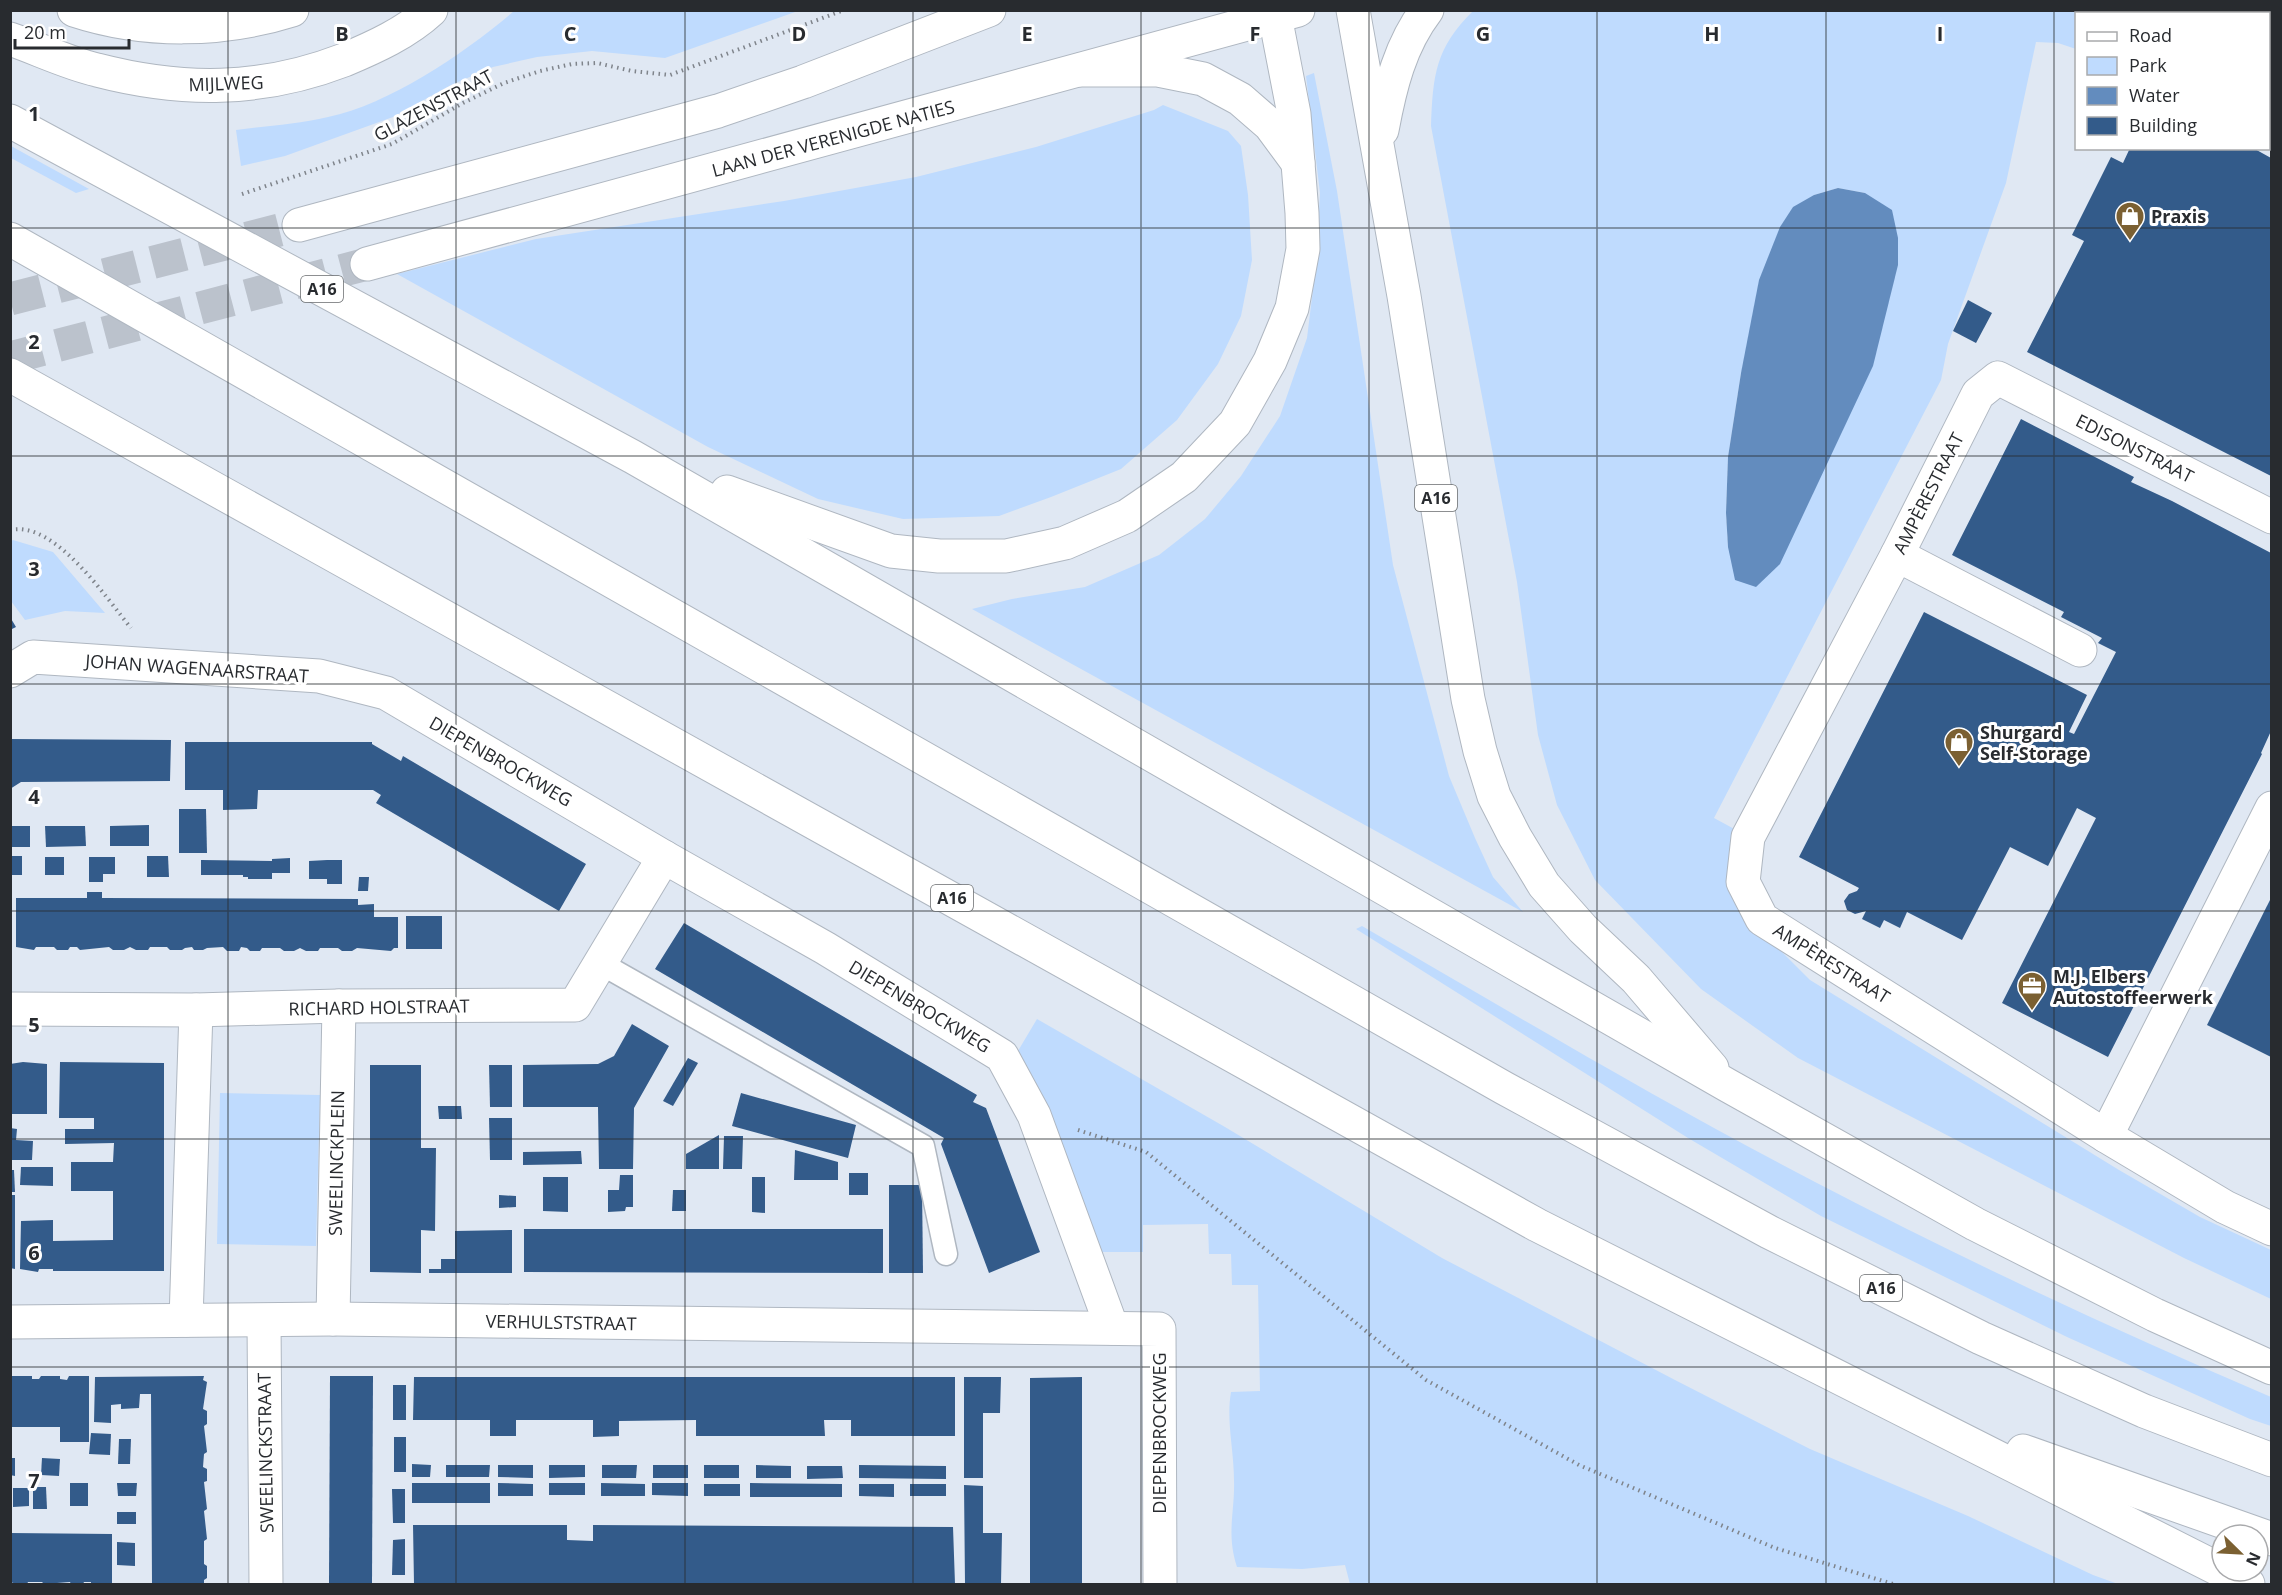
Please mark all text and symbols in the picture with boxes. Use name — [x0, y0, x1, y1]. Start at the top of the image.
scale bar — [15, 12, 129, 50]
legend — [2075, 12, 2270, 150]
text: 20 m — [24, 20, 66, 44]
text: B — [335, 20, 349, 47]
text: C — [564, 20, 577, 47]
text: D — [792, 20, 806, 47]
text: E — [1021, 20, 1033, 47]
text: F — [1250, 20, 1260, 47]
text: G — [1476, 20, 1490, 47]
text: H — [1704, 20, 1720, 47]
text: I — [1937, 20, 1943, 47]
text: Road — [2129, 23, 2172, 47]
text: Park — [2129, 53, 2167, 77]
street label: GLAZENSTRAAT — [369, 64, 497, 146]
street label: MIJLWEG — [188, 70, 264, 96]
text: Water — [2129, 83, 2180, 107]
street label: LAAN DER VERENIGDE NATIES — [709, 94, 957, 182]
text: 1 — [28, 100, 40, 127]
text: Building — [2129, 113, 2197, 137]
shop icon: Praxis — [2114, 200, 2146, 242]
place label: Praxis — [2151, 204, 2206, 228]
road number: A16 — [301, 276, 343, 302]
text: 2 — [28, 328, 40, 355]
street label: EDISONSTRAAT — [2072, 408, 2198, 488]
street label: AMPÈRESTRAAT — [1887, 428, 1969, 558]
road number: A16 — [1415, 485, 1457, 511]
text: 3 — [28, 555, 40, 582]
street label: JOHAN WAGENAARSTRAAT — [83, 648, 310, 688]
street label: DIEPENBROCKWEG — [425, 710, 577, 812]
place label: Shurgard Self-Storage — [1980, 720, 2088, 765]
shop icon: Shurgard Self-Storage — [1943, 726, 1975, 768]
text: 4 — [28, 783, 40, 810]
road number: A16 — [931, 885, 973, 911]
street label: AMPÈRESTRAAT — [1769, 918, 1895, 1008]
street label: DIEPENBROCKWEG — [845, 954, 995, 1058]
place label: M.J. Elbers Autostoffeerwerk — [2053, 964, 2214, 1009]
office icon: M.J. Elbers Autostoffeerwerk — [2016, 970, 2048, 1012]
street label: RICHARD HOLSTRAAT — [288, 993, 470, 1021]
text: 5 — [28, 1011, 40, 1038]
street label: SWEELINCKPLEIN — [323, 1090, 349, 1236]
text: 6 — [28, 1239, 40, 1266]
road number: A16 — [1860, 1275, 1902, 1301]
street label: VERHULSTSTRAAT — [485, 1309, 637, 1335]
street label: DIEPENBROCKWEG — [1147, 1352, 1171, 1514]
street label: SWEELINCKSTRAAT — [252, 1373, 278, 1533]
text: 7 — [28, 1467, 40, 1494]
north arrow — [2210, 1523, 2270, 1583]
text: N — [2241, 1549, 2266, 1570]

